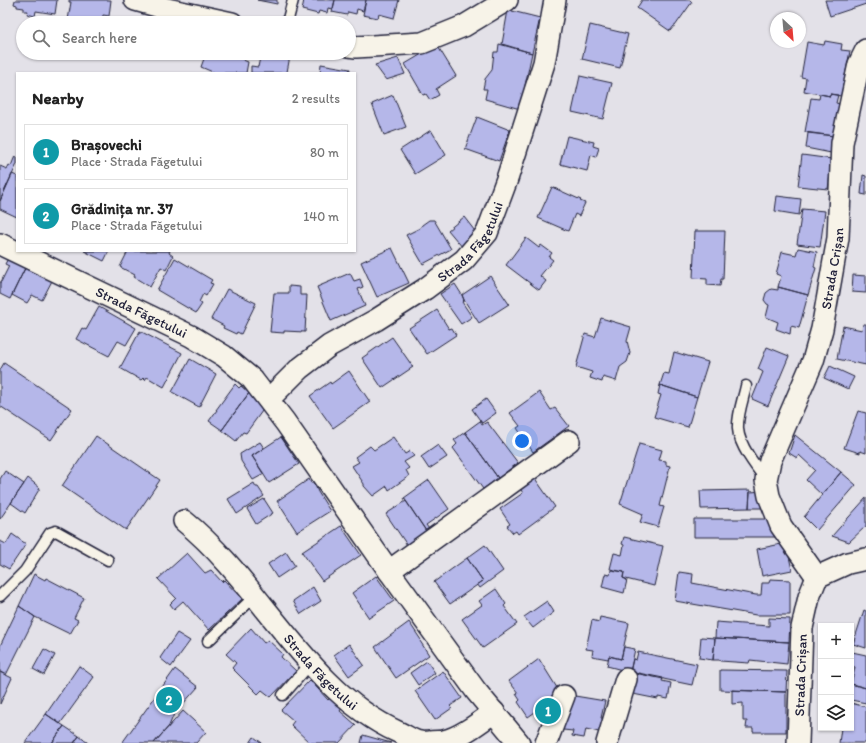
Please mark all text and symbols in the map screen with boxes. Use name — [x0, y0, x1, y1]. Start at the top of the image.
north arrow — [770, 12, 806, 48]
search box — [16, 16, 356, 60]
icon: search — [30, 27, 52, 49]
text: Search here — [62, 29, 137, 47]
text: Nearby — [32, 88, 84, 108]
text: 2 results — [292, 91, 340, 106]
text: Brașovechi — [71, 136, 142, 154]
text: 1 — [43, 145, 49, 160]
text: 80 m — [310, 145, 339, 160]
text: Place · Strada Făgetului — [71, 154, 202, 169]
street label: Strada Făgetului — [434, 199, 507, 286]
text: Grădinița nr. 37 — [71, 200, 173, 218]
text: 2 — [43, 209, 49, 224]
text: 140 m — [303, 209, 339, 224]
text: Place · Strada Făgetului — [71, 218, 202, 233]
street label: Strada Crișan — [818, 227, 847, 311]
street label: Strada Făgetului — [93, 283, 190, 342]
your location — [512, 431, 532, 451]
map controls — [818, 623, 854, 731]
button: + — [818, 623, 854, 659]
street label: Strada Făgetului — [280, 631, 361, 714]
street label: Strada Crișan — [791, 633, 811, 717]
button: − — [818, 659, 854, 695]
pin: 2 — [156, 685, 182, 715]
button: layers — [818, 695, 854, 731]
pin: 1 — [535, 696, 561, 726]

